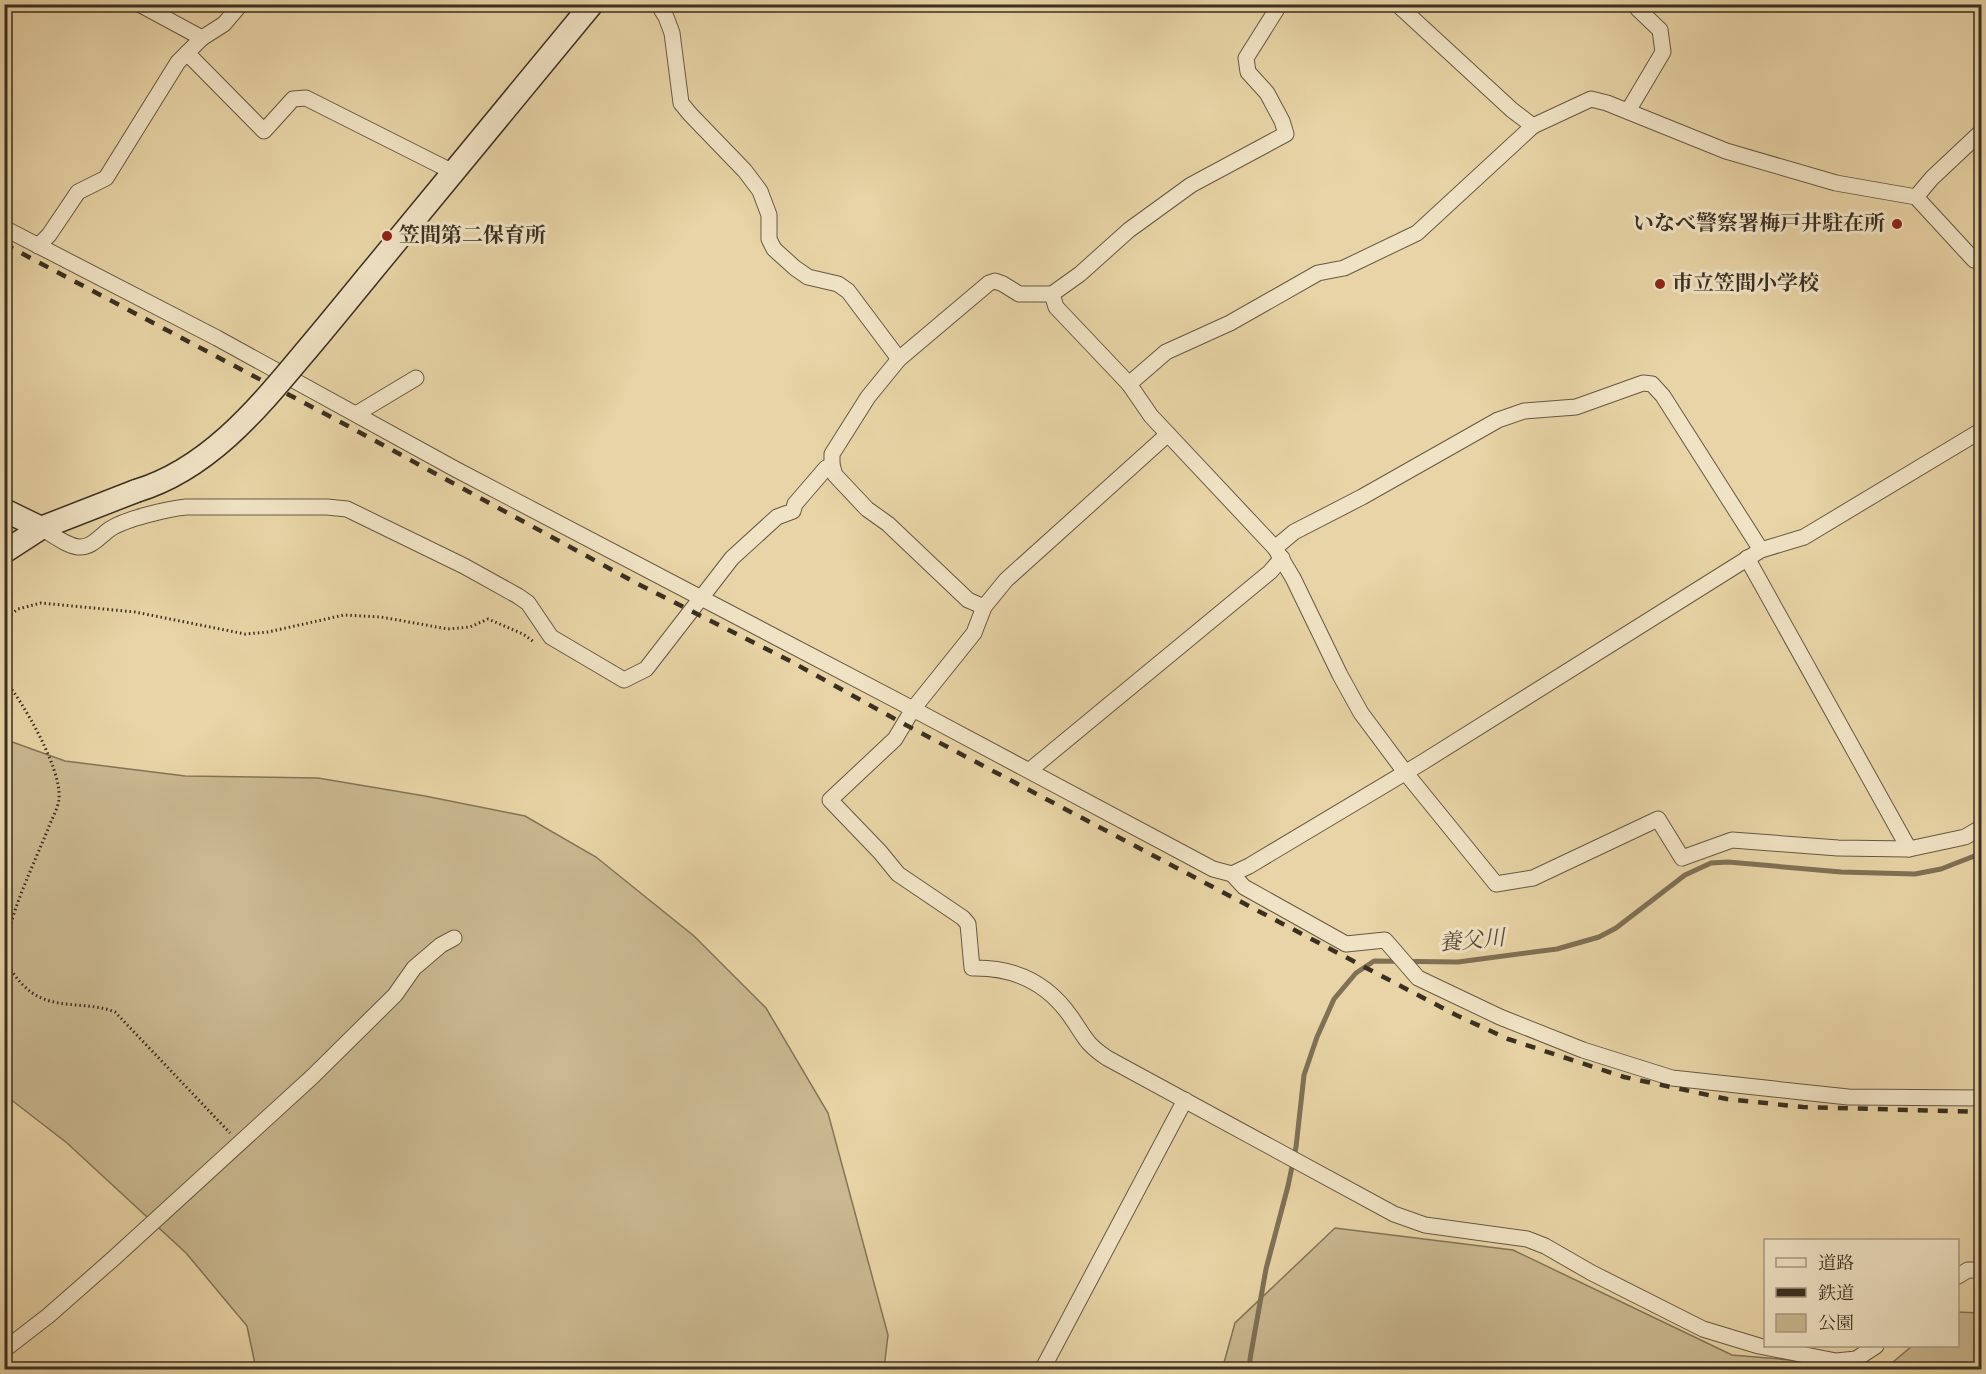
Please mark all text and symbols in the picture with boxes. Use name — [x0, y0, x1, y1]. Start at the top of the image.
place label: いなべ警察署梅戸井駐在所 — [1633, 211, 1885, 237]
marker: いなべ警察署梅戸井駐在所 — [1890, 217, 1904, 231]
place label: 笠間第二保育所 — [399, 223, 546, 249]
marker: 笠間第二保育所 — [380, 229, 394, 243]
place label: 市立笠間小学校 — [1672, 271, 1819, 297]
marker: 市立笠間小学校 — [1653, 277, 1667, 291]
water label: 養父川 — [1438, 925, 1508, 957]
legend — [1764, 1239, 1959, 1347]
text: 道路 — [1818, 1253, 1854, 1275]
text: 鉄道 — [1818, 1283, 1854, 1305]
text: 公園 — [1818, 1313, 1854, 1335]

